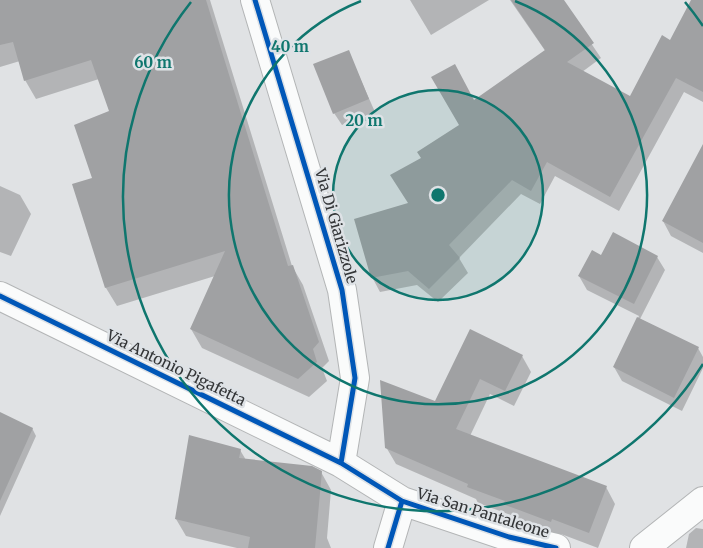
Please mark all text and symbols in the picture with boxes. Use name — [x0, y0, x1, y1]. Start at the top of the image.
text: 40 m — [271, 37, 309, 56]
text: 60 m — [134, 53, 172, 72]
text: 20 m — [345, 111, 383, 130]
street label: Via Di Giarizzole — [311, 165, 362, 286]
centre of rings — [429, 186, 447, 204]
street label: Via Antonio Pigafetta — [103, 325, 249, 410]
street label: Via San Pantaleone — [414, 483, 552, 542]

